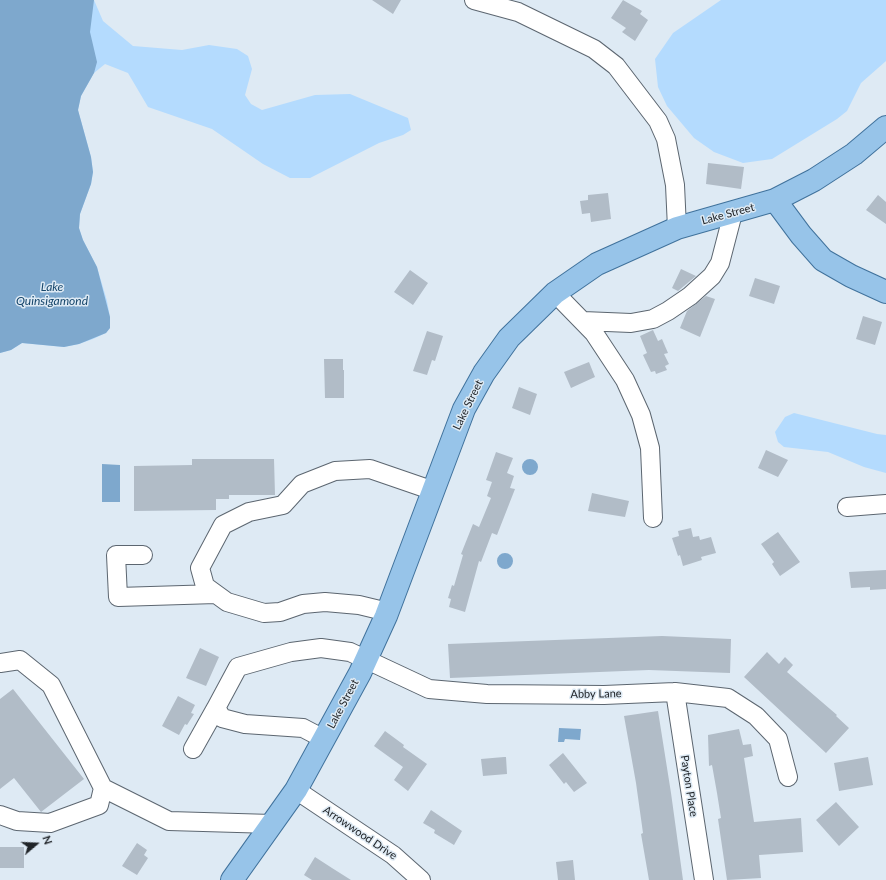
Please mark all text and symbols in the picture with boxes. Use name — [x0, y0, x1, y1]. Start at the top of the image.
street label: Lake Street — [700, 201, 756, 227]
water label: Lake Quinsigamond — [16, 280, 88, 308]
street label: Lake Street — [450, 378, 486, 432]
street label: Lake Street — [325, 677, 361, 731]
street label: Abby Lane — [570, 687, 622, 701]
street label: Payton Place — [678, 754, 700, 818]
street label: Arrowwood Drive — [321, 803, 399, 863]
north arrow — [16, 824, 56, 864]
text: N — [40, 834, 55, 846]

